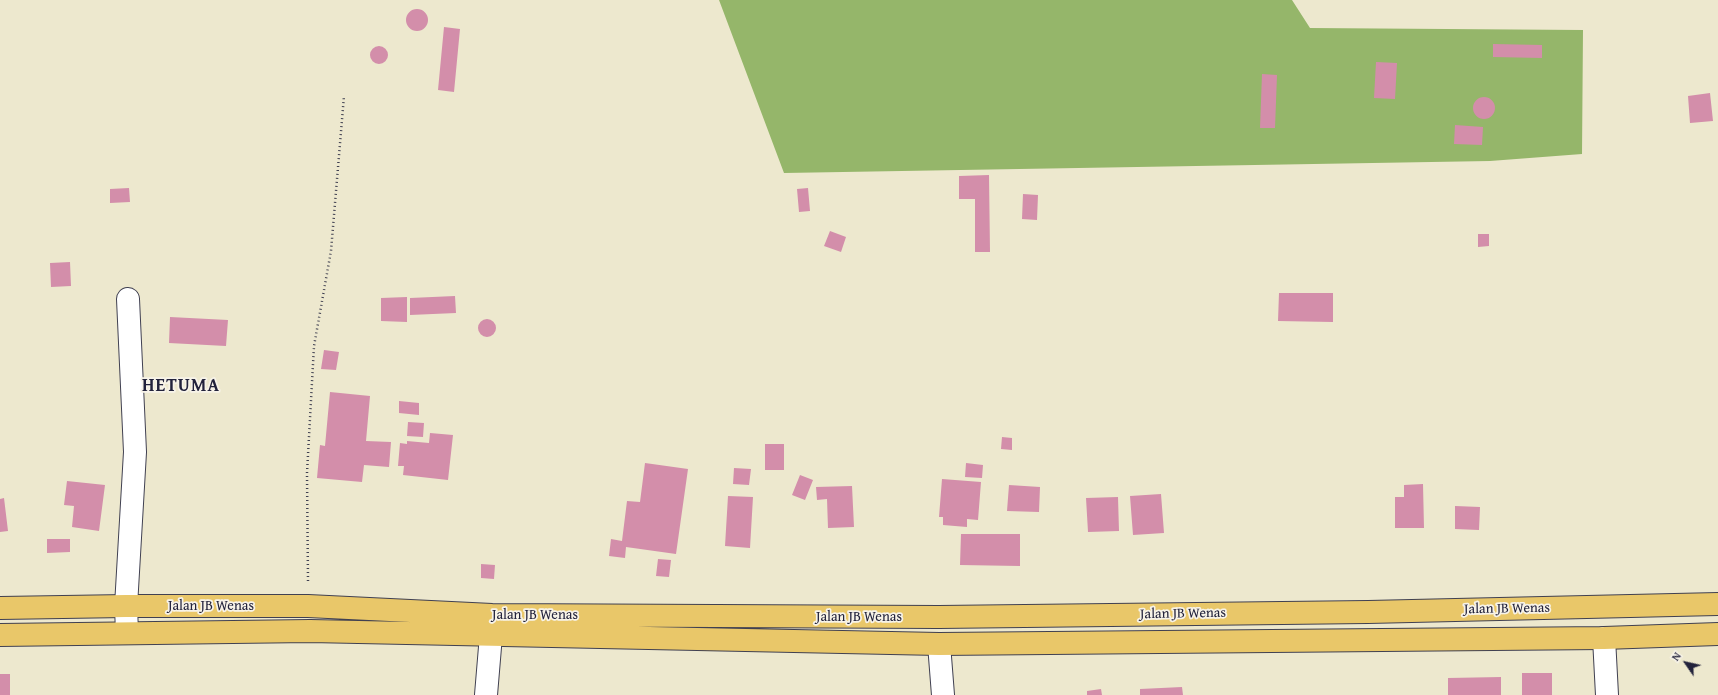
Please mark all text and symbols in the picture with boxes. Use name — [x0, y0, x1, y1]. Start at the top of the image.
district label: HETUMA — [142, 375, 220, 397]
street label: Jalan JB Wenas — [168, 598, 254, 614]
street label: Jalan JB Wenas — [1464, 600, 1550, 618]
street label: Jalan JB Wenas — [1140, 605, 1226, 623]
street label: Jalan JB Wenas — [492, 607, 578, 623]
street label: Jalan JB Wenas — [816, 609, 902, 625]
north arrow — [1666, 643, 1706, 683]
text: N — [1667, 649, 1685, 664]

